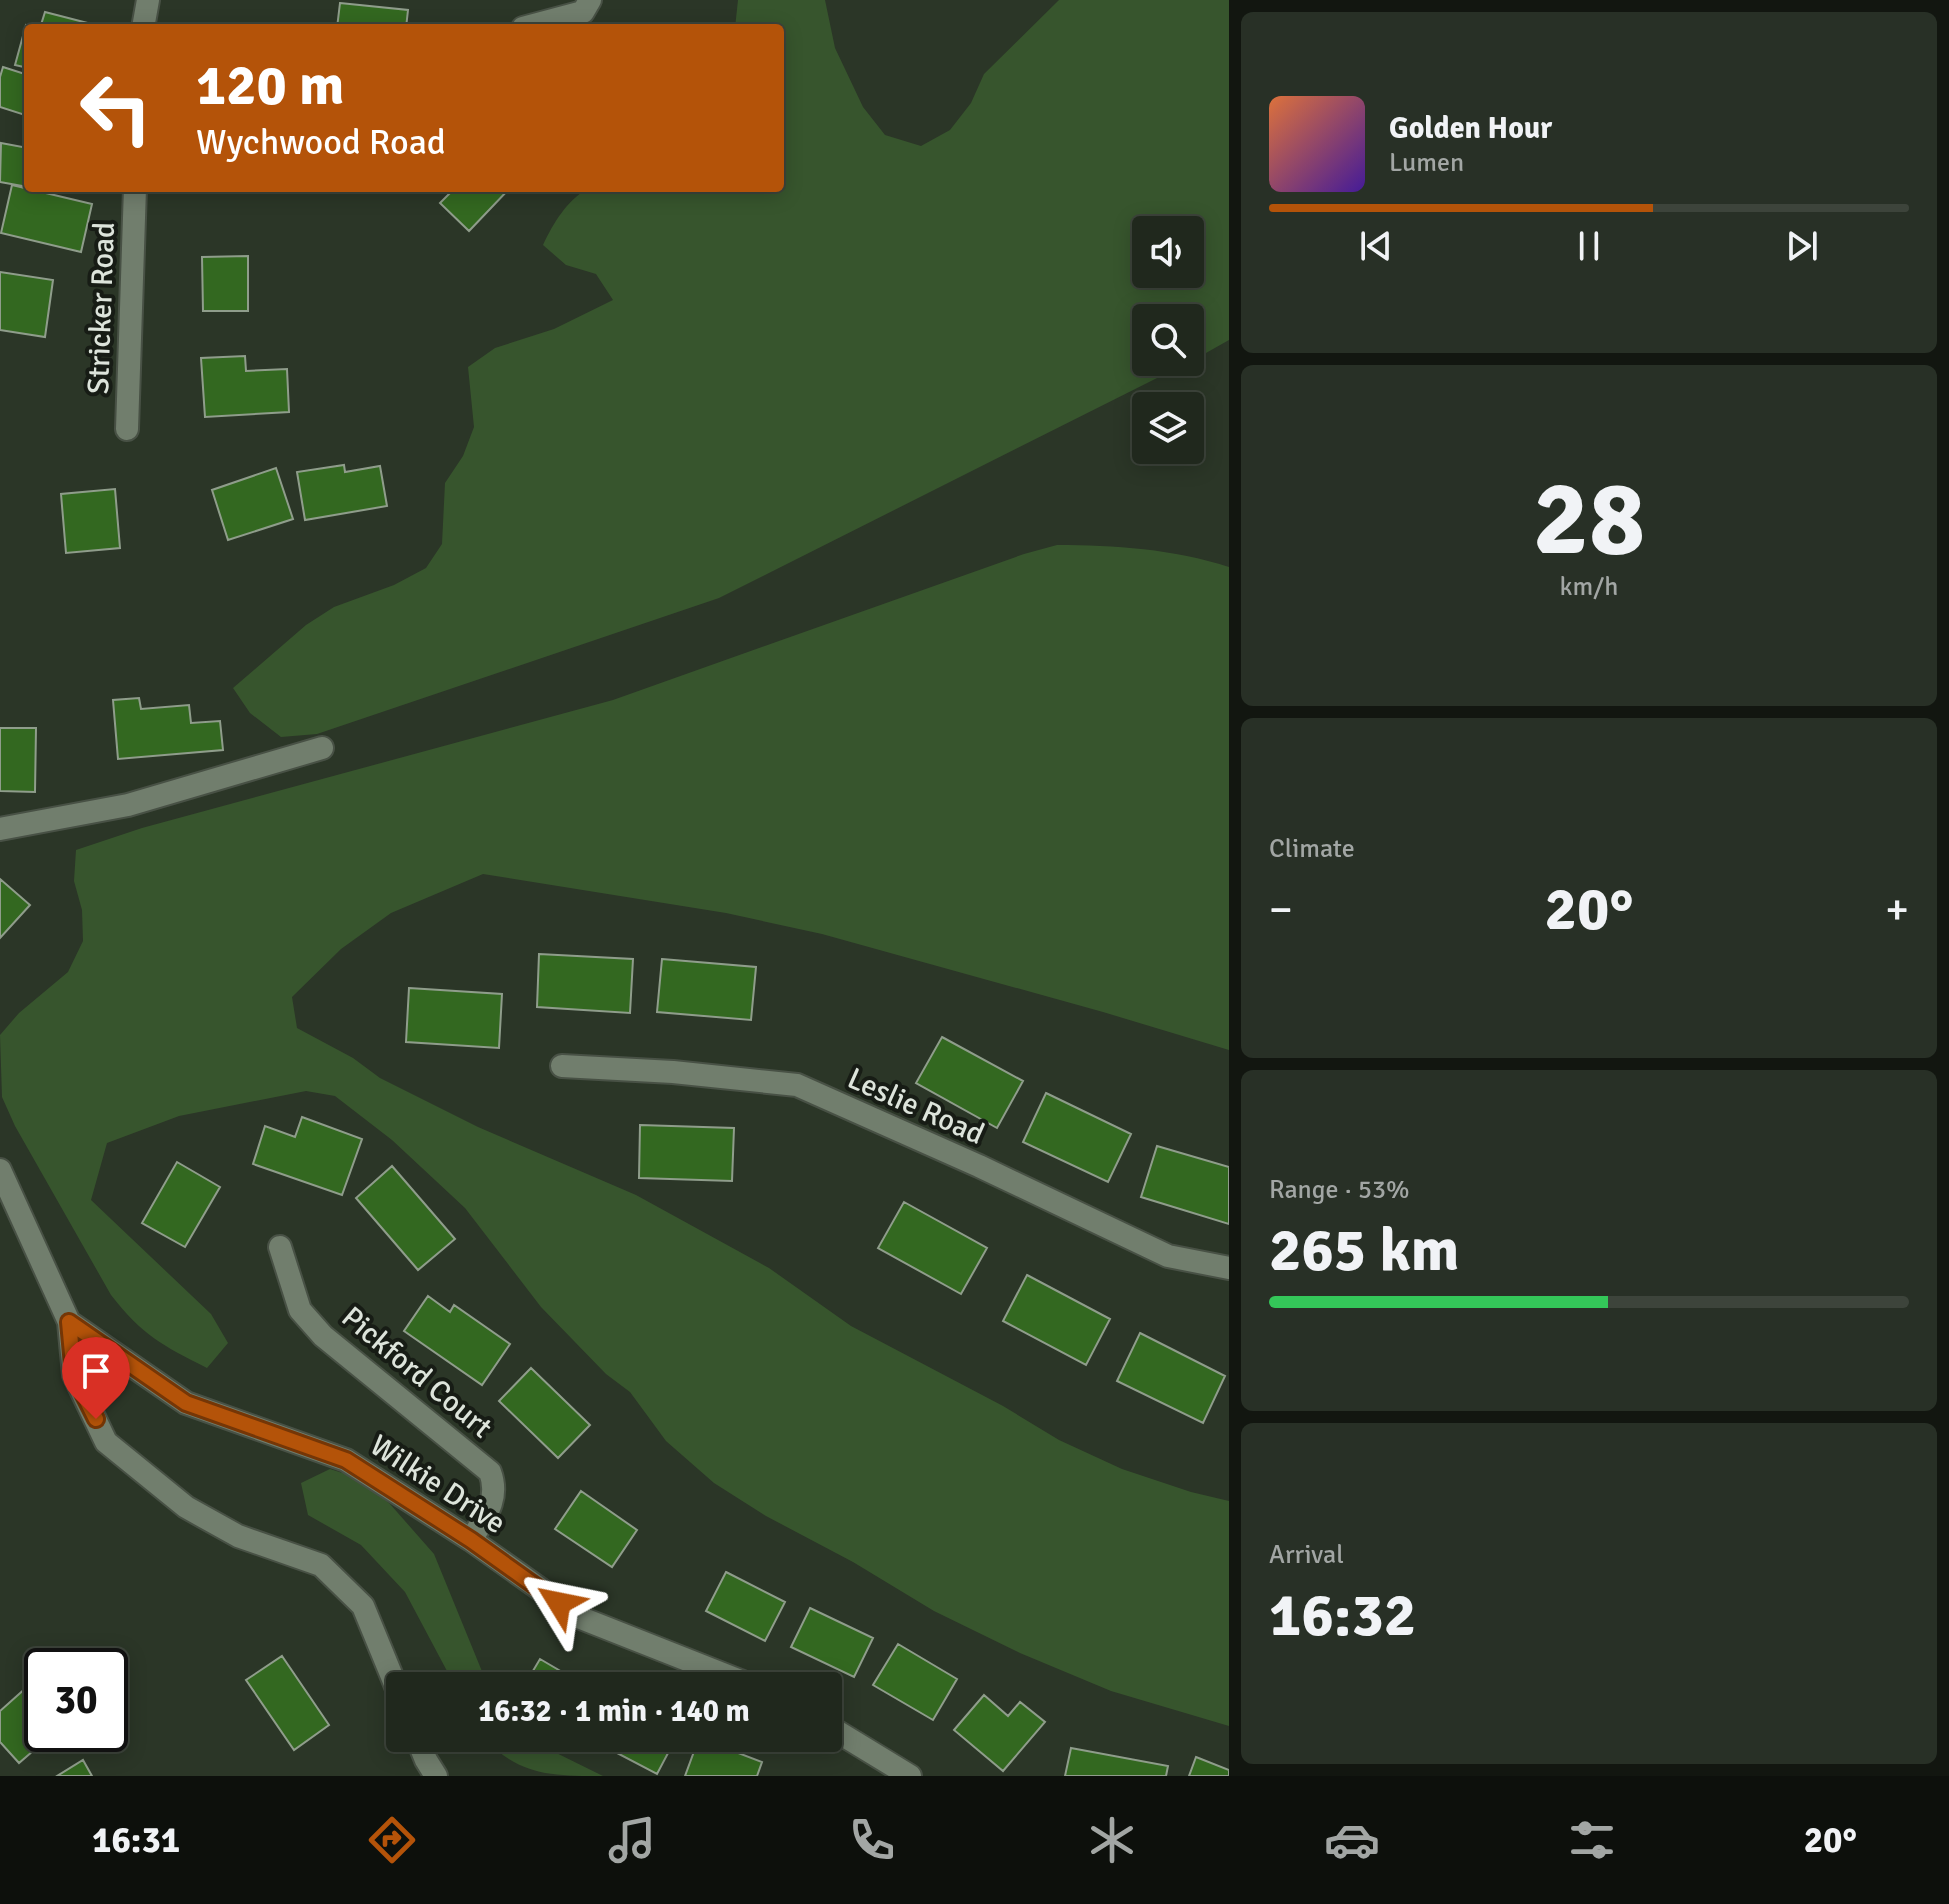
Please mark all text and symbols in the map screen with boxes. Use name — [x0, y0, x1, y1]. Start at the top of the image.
text: 120 m — [196, 51, 344, 120]
icon: left — [64, 56, 168, 160]
text: Golden Hour — [1389, 110, 1552, 147]
text: Wychwood Road — [196, 120, 446, 165]
text: Lumen — [1389, 147, 1464, 179]
map controls — [1132, 216, 1204, 464]
button: sound — [1132, 216, 1204, 288]
street label: Stricker Road — [80, 221, 123, 395]
icon: previous — [1354, 224, 1398, 268]
icon: pause — [1567, 224, 1611, 268]
icon: next — [1780, 224, 1824, 268]
button: search — [1132, 304, 1204, 376]
button: layers — [1132, 392, 1204, 464]
text: 28 — [1533, 455, 1645, 583]
text: km/h — [1560, 571, 1618, 603]
text: Climate — [1269, 833, 1355, 865]
text: 20° — [1545, 873, 1633, 947]
text: − — [1269, 883, 1293, 937]
text: + — [1885, 883, 1909, 937]
street label: Leslie Road — [842, 1060, 990, 1153]
text: Range · 53% — [1269, 1174, 1410, 1206]
text: 265 km — [1269, 1214, 1459, 1288]
street label: Pickford Court — [334, 1299, 499, 1446]
pin — [62, 1337, 130, 1419]
icon: arrive — [74, 1349, 118, 1393]
street label: Wilkie Drive — [363, 1427, 512, 1542]
text: Arrival — [1269, 1539, 1344, 1571]
position arrow — [517, 1561, 601, 1645]
text: 16:32 — [1269, 1579, 1416, 1653]
speed limit sign: 30 — [24, 1648, 128, 1752]
text: 16:32 · 1 min · 140 m — [478, 1693, 750, 1730]
icon: directions — [364, 1812, 420, 1868]
icon: music — [604, 1812, 660, 1868]
icon: phone — [844, 1812, 900, 1868]
icon: climate — [1084, 1812, 1140, 1868]
icon: car — [1324, 1812, 1380, 1868]
icon: filters — [1564, 1812, 1620, 1868]
text: 16:31 — [92, 1818, 180, 1863]
text: 20° — [1804, 1818, 1857, 1863]

